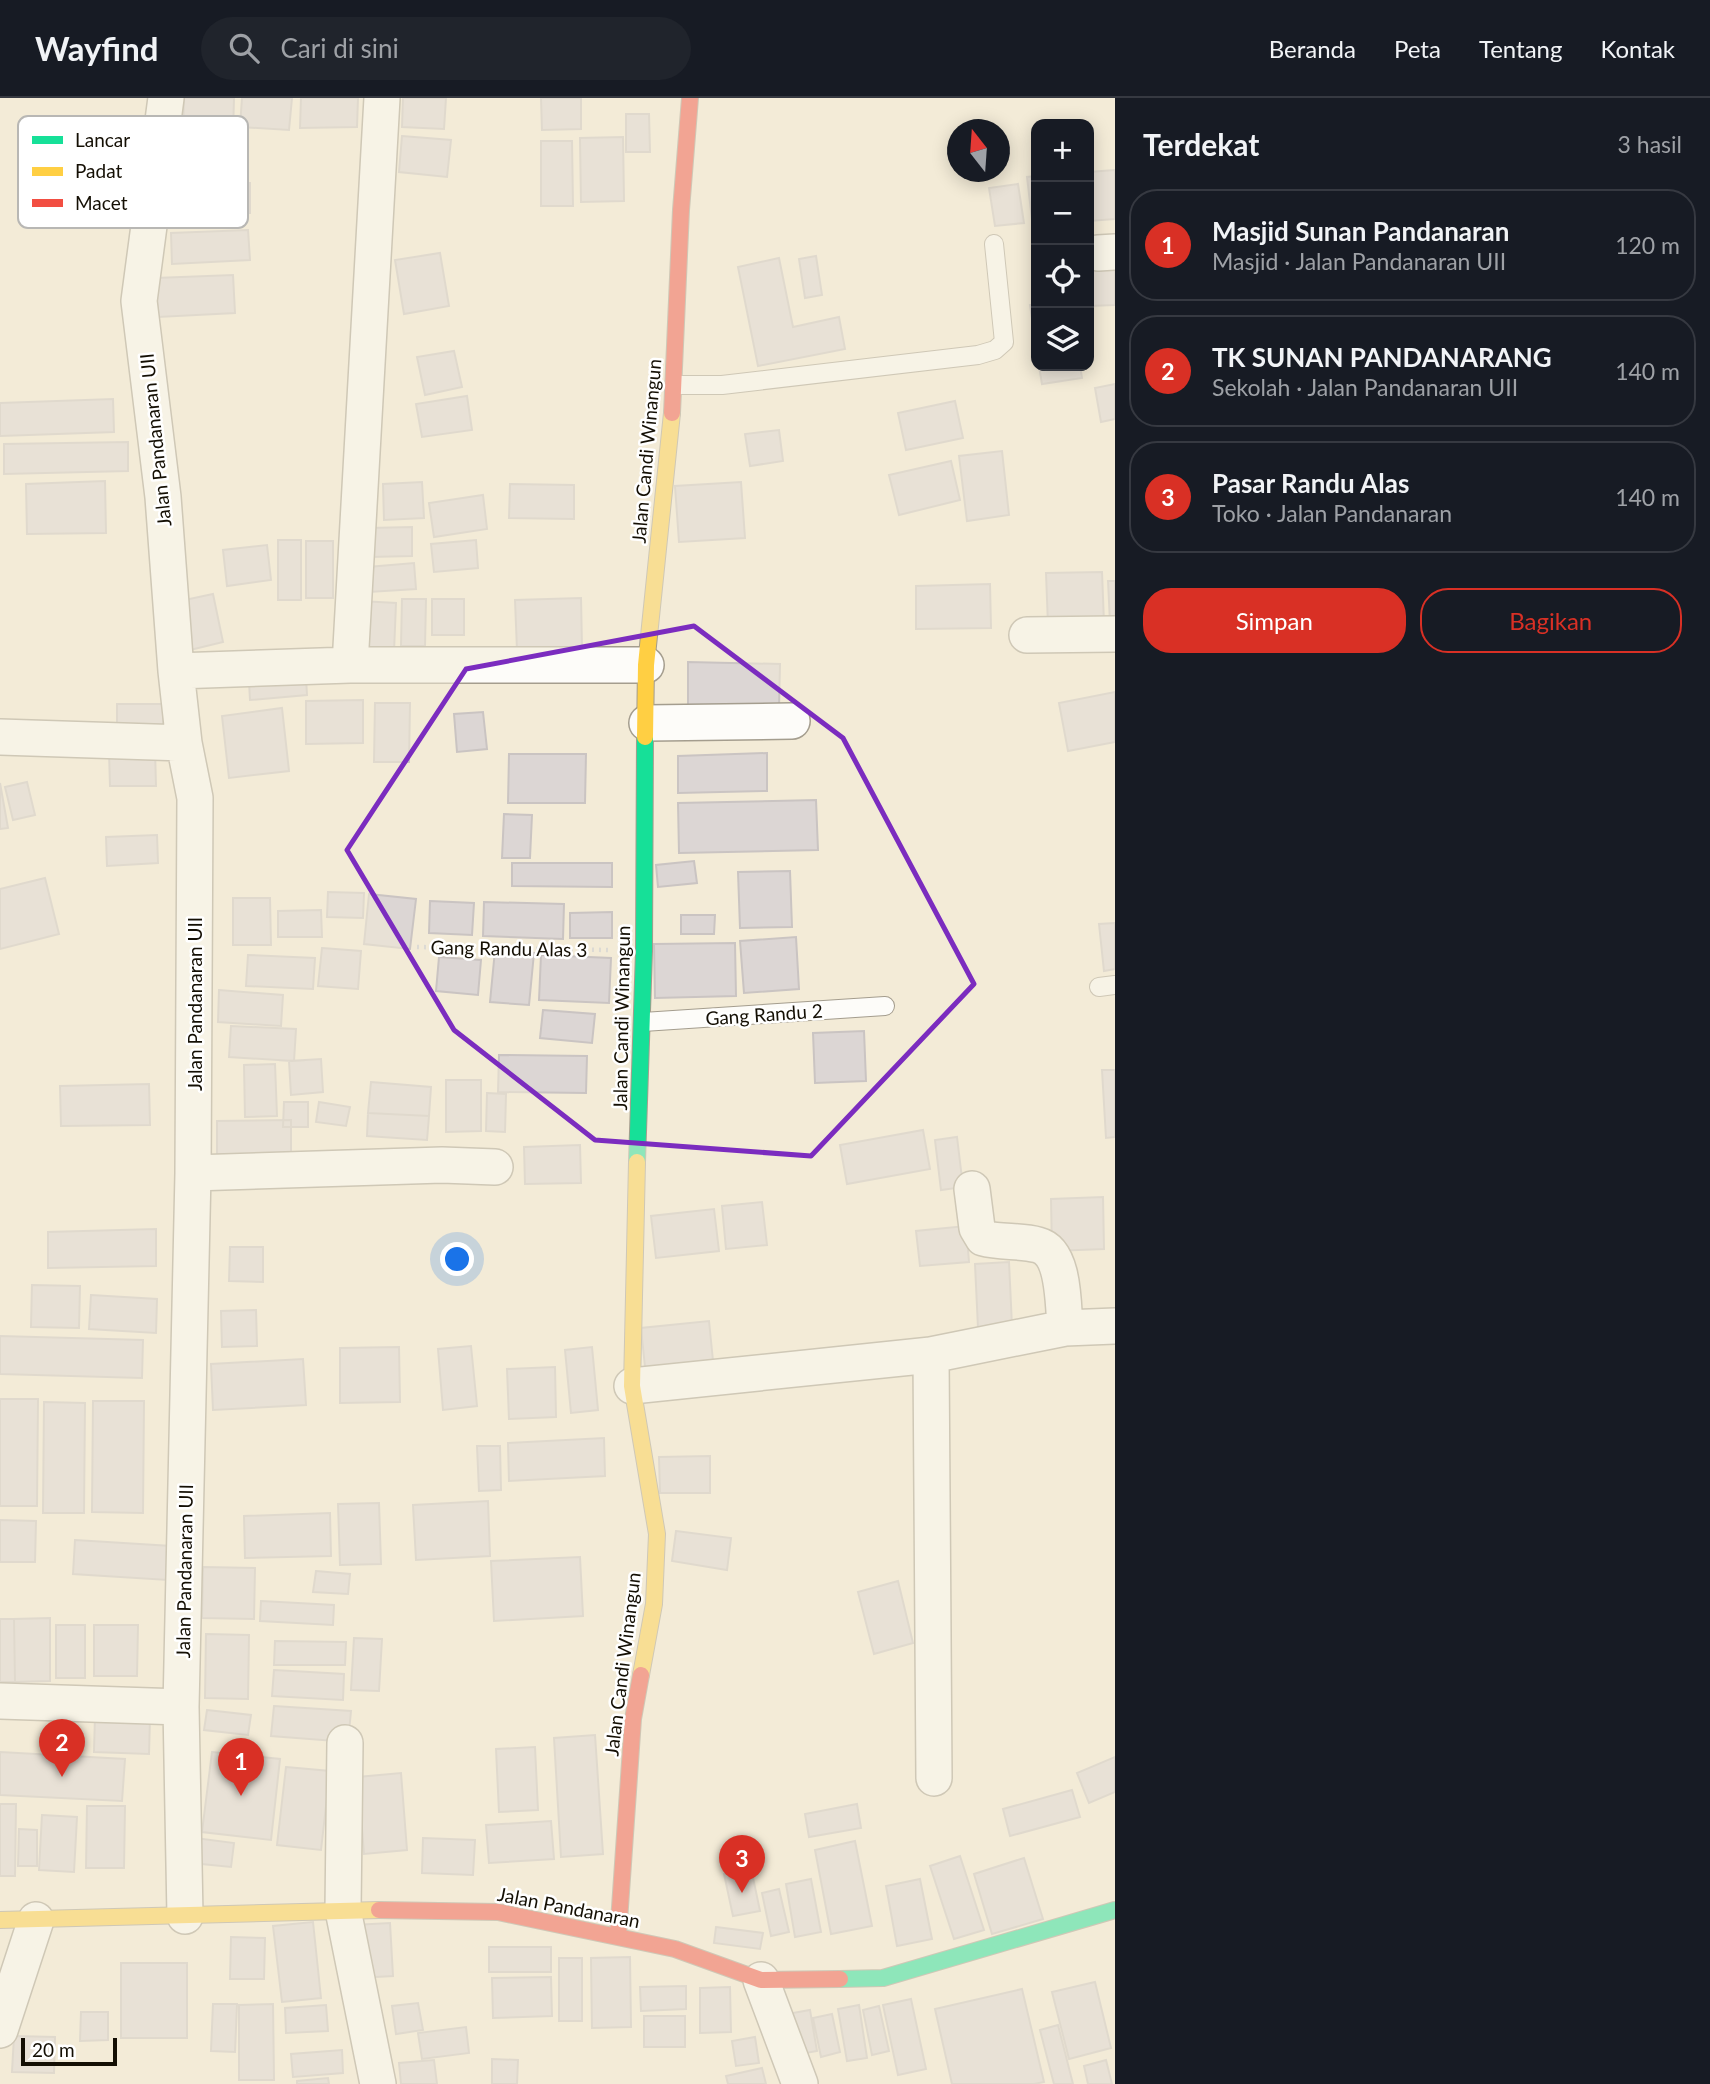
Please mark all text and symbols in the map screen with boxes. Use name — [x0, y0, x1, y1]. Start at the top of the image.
search box — [201, 17, 691, 80]
text: Wayfind — [35, 28, 159, 68]
icon: search — [225, 29, 263, 67]
text: Cari di sini — [281, 32, 399, 64]
text: Beranda — [1269, 34, 1356, 63]
text: Peta — [1394, 34, 1441, 63]
text: Tentang — [1479, 34, 1562, 63]
text: Kontak — [1600, 34, 1675, 63]
legend — [18, 116, 248, 228]
north arrow — [947, 119, 1010, 182]
map controls — [1031, 119, 1094, 371]
button: + — [1031, 119, 1094, 182]
text: Terdekat — [1143, 126, 1259, 162]
text: Lancar — [75, 128, 130, 151]
text: 3 hasil — [1618, 130, 1682, 158]
text: Padat — [75, 159, 123, 182]
button: − — [1031, 182, 1094, 245]
text: Macet — [75, 191, 128, 214]
text: Masjid Sunan Pandanaran — [1212, 215, 1509, 247]
text: 1 — [1161, 231, 1175, 259]
text: 120 m — [1615, 231, 1680, 259]
button: locate — [1031, 245, 1094, 308]
text: Masjid · Jalan Pandanaran UII — [1212, 247, 1506, 275]
button: layers — [1031, 308, 1094, 371]
text: TK SUNAN PANDANARANG — [1212, 341, 1552, 373]
street label: Jalan Pandanaran UII — [134, 352, 176, 528]
text: 2 — [1161, 357, 1175, 385]
text: 140 m — [1615, 357, 1680, 385]
street label: Jalan Candi Winangun — [626, 358, 666, 544]
text: Sekolah · Jalan Pandanaran UII — [1212, 373, 1518, 401]
text: Pasar Randu Alas — [1212, 467, 1409, 499]
text: 3 — [1161, 483, 1175, 511]
text: 140 m — [1615, 483, 1680, 511]
text: Toko · Jalan Pandanaran — [1212, 499, 1452, 527]
button: Simpan — [1143, 588, 1406, 653]
button: Bagikan — [1420, 588, 1682, 653]
street label: Jalan Pandanaran UII — [183, 917, 206, 1091]
street label: Jalan Candi Winangun — [608, 925, 634, 1111]
street label: Gang Randu Alas 3 — [430, 935, 588, 961]
street label: Gang Randu 2 — [705, 998, 823, 1030]
your location — [440, 1242, 474, 1276]
street label: Jalan Pandanaran UII — [171, 1484, 197, 1658]
street label: Jalan Candi Winangun — [599, 1571, 645, 1757]
pin: 2 — [39, 1719, 85, 1777]
pin: 1 — [218, 1738, 264, 1796]
pin: 3 — [719, 1835, 765, 1893]
street label: Jalan Pandanaran — [496, 1882, 642, 1932]
scale bar — [21, 2035, 117, 2067]
text: 20 m — [32, 2038, 75, 2061]

